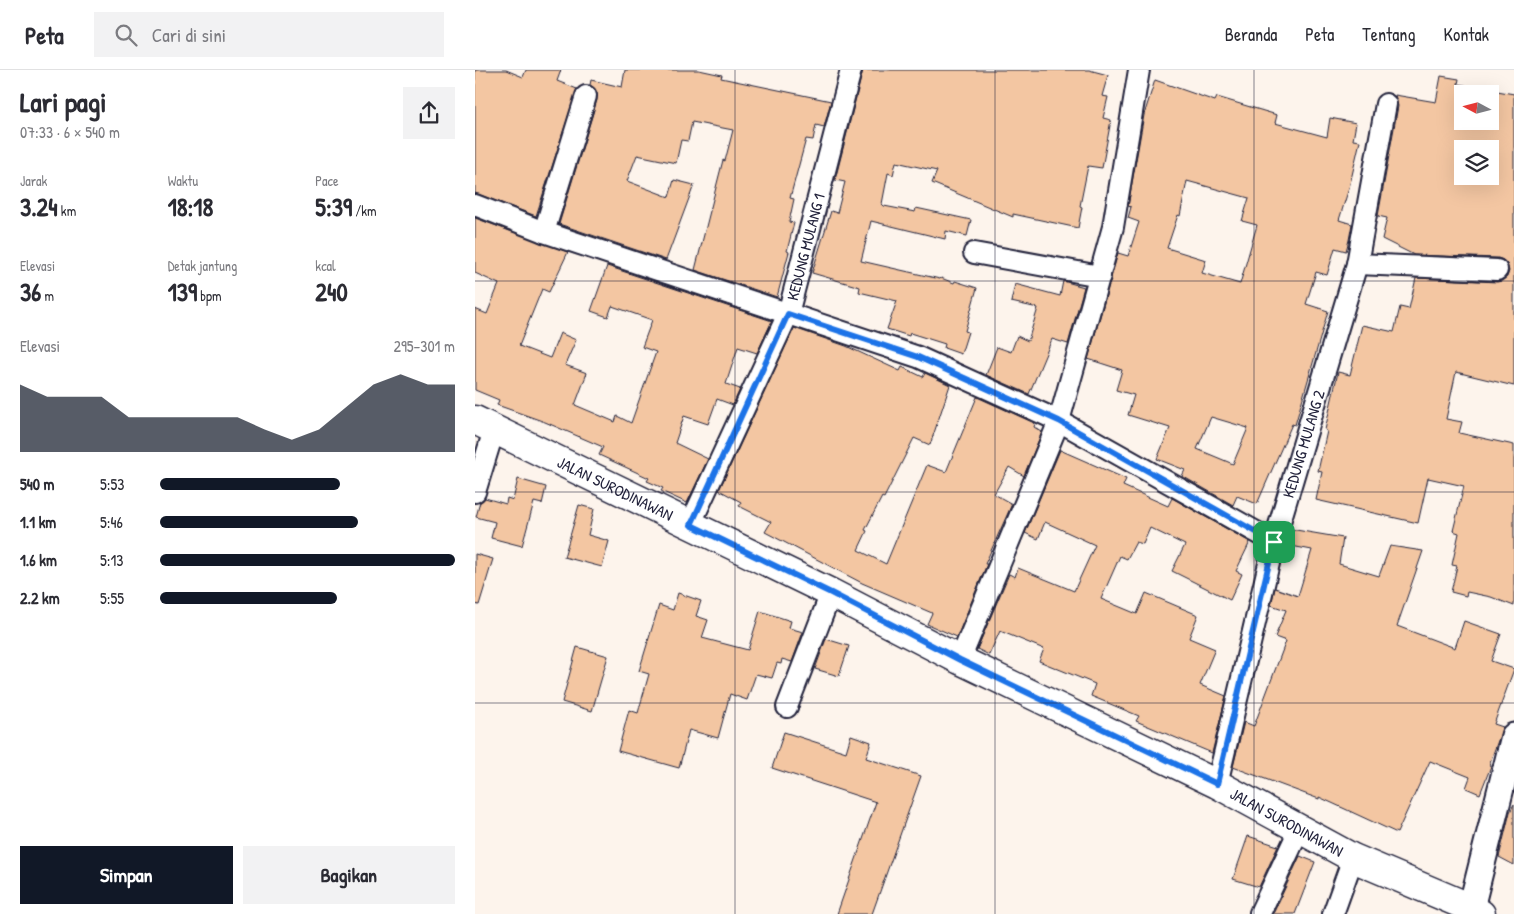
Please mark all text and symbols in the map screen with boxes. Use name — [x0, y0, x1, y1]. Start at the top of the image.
search box — [94, 12, 444, 57]
text: Peta — [25, 19, 64, 51]
icon: search — [112, 21, 140, 49]
text: Cari di sini — [152, 22, 226, 48]
text: Beranda — [1225, 22, 1277, 47]
text: Peta — [1305, 22, 1334, 47]
text: Tentang — [1362, 22, 1415, 47]
text: Kontak — [1443, 22, 1489, 47]
text: Lari pagi — [20, 83, 107, 121]
north arrow — [1454, 85, 1499, 130]
map controls — [1454, 85, 1499, 185]
button: share — [403, 87, 455, 139]
text: 07:33 · 6 × 540 m — [20, 121, 120, 143]
button: layers — [1454, 140, 1499, 185]
text: Jarak — [20, 171, 47, 190]
text: Waktu — [168, 171, 198, 190]
text: Pace — [315, 171, 339, 190]
text: 3.24 — [20, 190, 58, 224]
text: 18:18 — [168, 190, 213, 224]
text: 5:39 — [315, 190, 352, 224]
street label: KEDUNG MULANG 1 — [781, 191, 830, 303]
text: km — [58, 201, 76, 220]
text: /km — [352, 201, 377, 220]
text: Elevasi — [20, 256, 55, 275]
text: Detak jantung — [168, 256, 237, 275]
text: kcal — [315, 256, 336, 275]
text: 36 — [20, 275, 41, 309]
text: 139 — [168, 275, 197, 309]
text: 240 — [315, 275, 348, 309]
text: m — [41, 286, 54, 305]
text: bpm — [197, 286, 222, 305]
text: Elevasi — [20, 335, 60, 357]
text: 295–301 m — [393, 335, 455, 357]
street label: KEDUNG MULANG 2 — [1277, 387, 1330, 500]
street label: JALAN SURODINAWAN — [554, 451, 677, 526]
text: 540 m — [20, 473, 55, 495]
text: 5:53 — [100, 473, 124, 495]
text: 1.1 km — [20, 511, 56, 533]
text: 5:46 — [100, 511, 123, 533]
pin — [1253, 521, 1295, 563]
icon: arrive — [1260, 528, 1288, 556]
text: 1.6 km — [20, 549, 57, 571]
text: 5:13 — [100, 549, 123, 571]
text: 2.2 km — [20, 587, 60, 609]
text: 5:55 — [100, 587, 124, 609]
street label: JALAN SURODINAWAN — [1226, 782, 1347, 862]
button: Simpan — [20, 846, 233, 904]
button: Bagikan — [243, 846, 455, 904]

